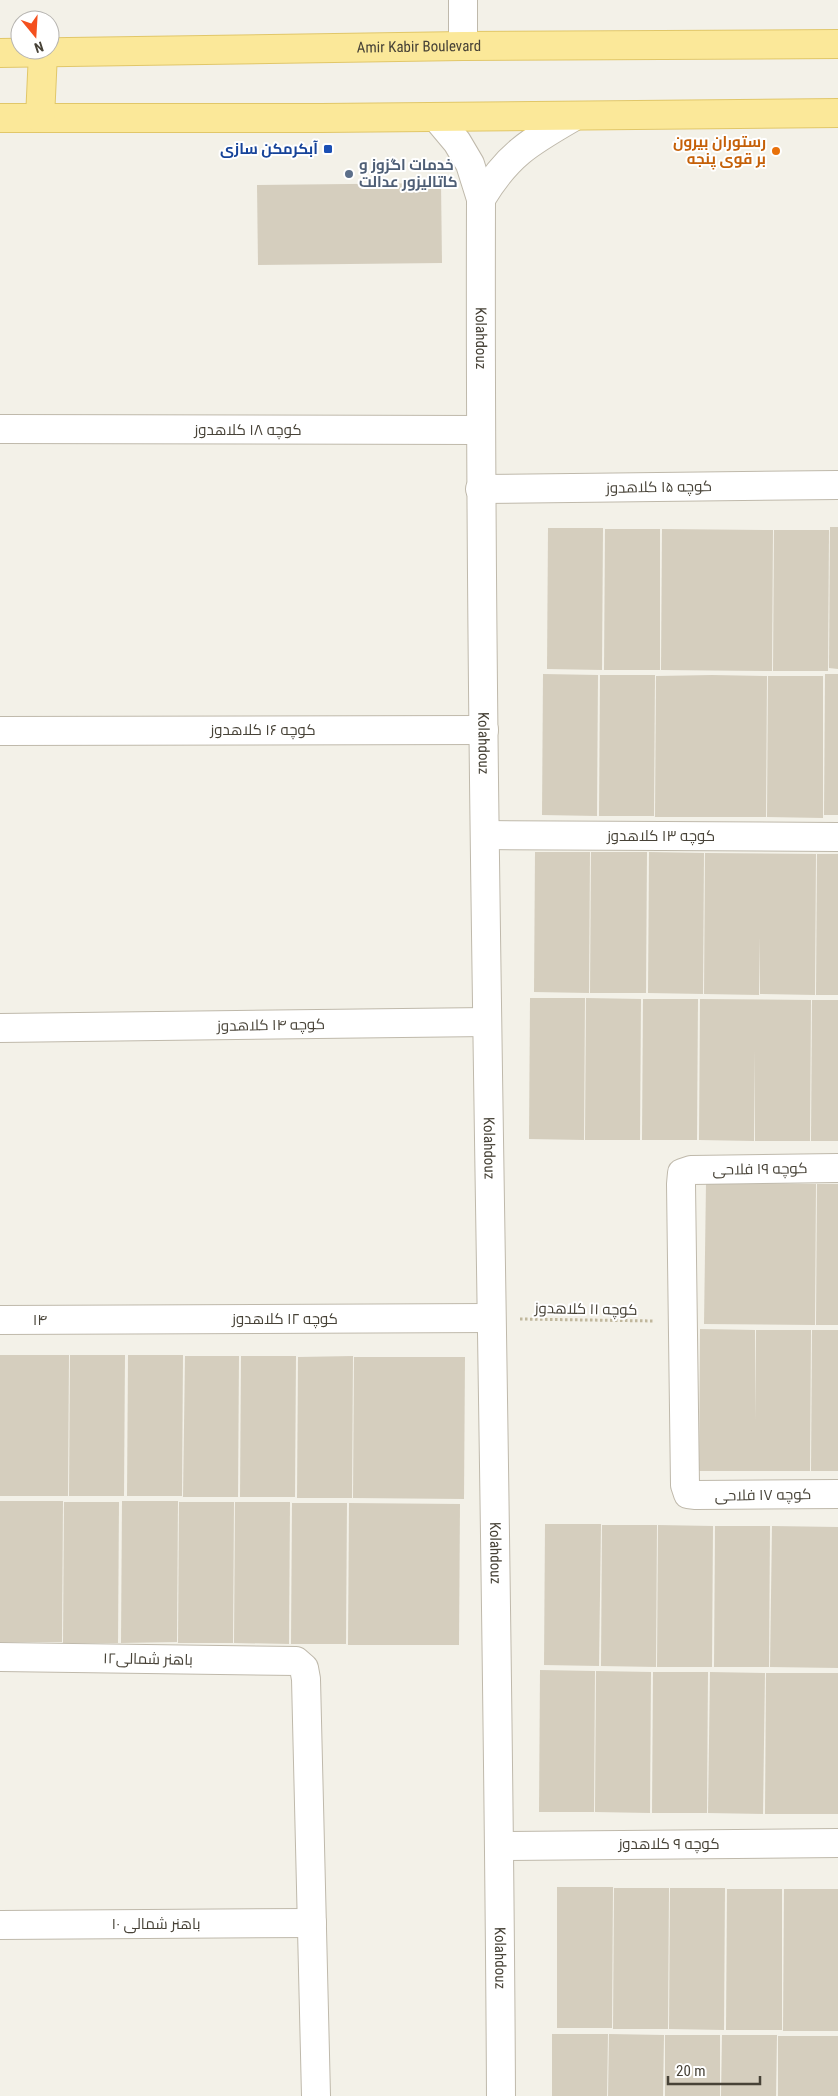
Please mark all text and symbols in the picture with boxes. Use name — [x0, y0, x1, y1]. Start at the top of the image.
north arrow — [10, 10, 60, 60]
street label: Amir Kabir Boulevard — [357, 37, 481, 57]
text: N — [32, 38, 46, 56]
place label: رستوران بیرون بر قوی پنجه — [673, 133, 766, 170]
place label: آبکرمکن سازی — [220, 140, 318, 158]
marker: آبکرمکن سازی — [322, 143, 334, 155]
marker: رستوران بیرون بر قوی پنجه — [770, 145, 782, 157]
place label: خدمات اگزوز و کاتالیزور عدالت — [359, 156, 458, 191]
marker: خدمات اگزوز و کاتالیزور عدالت — [343, 168, 355, 180]
street label: Kolahdouz — [472, 307, 490, 369]
street label: کوچه ۱۸ کلاهدوز — [193, 421, 302, 440]
street label: کوچه ۱۵ کلاهدوز — [605, 477, 712, 498]
street label: Kolahdouz — [474, 712, 493, 774]
street label: کوچه ۱۶ کلاهدوز — [209, 721, 316, 740]
street label: کوچه ۱۳ کلاهدوز — [606, 827, 715, 846]
street label: کوچه ۱۴ کلاهدوز — [216, 1015, 325, 1036]
street label: Kolahdouz — [480, 1117, 499, 1179]
street label: کوچه ۱۹ فلاحی — [712, 1159, 808, 1180]
street label: کوچه ۱۱ کلاهدوز — [533, 1299, 638, 1320]
street label: کوچه ۱۲ کلاهدوز — [231, 1310, 338, 1329]
street label: ۱۴ — [33, 1311, 47, 1329]
street label: کوچه ۱۷ فلاحی — [715, 1485, 812, 1506]
street label: Kolahdouz — [486, 1522, 505, 1584]
street label: باهنر شمالی۱۲ — [103, 1649, 193, 1670]
street label: کوچه ۹ کلاهدوز — [617, 1835, 720, 1854]
street label: ۱۰ باهنر شمالی — [112, 1915, 200, 1934]
street label: Kolahdouz — [491, 1927, 509, 1989]
scale bar — [668, 2054, 760, 2086]
text: 20 m — [676, 2062, 706, 2080]

